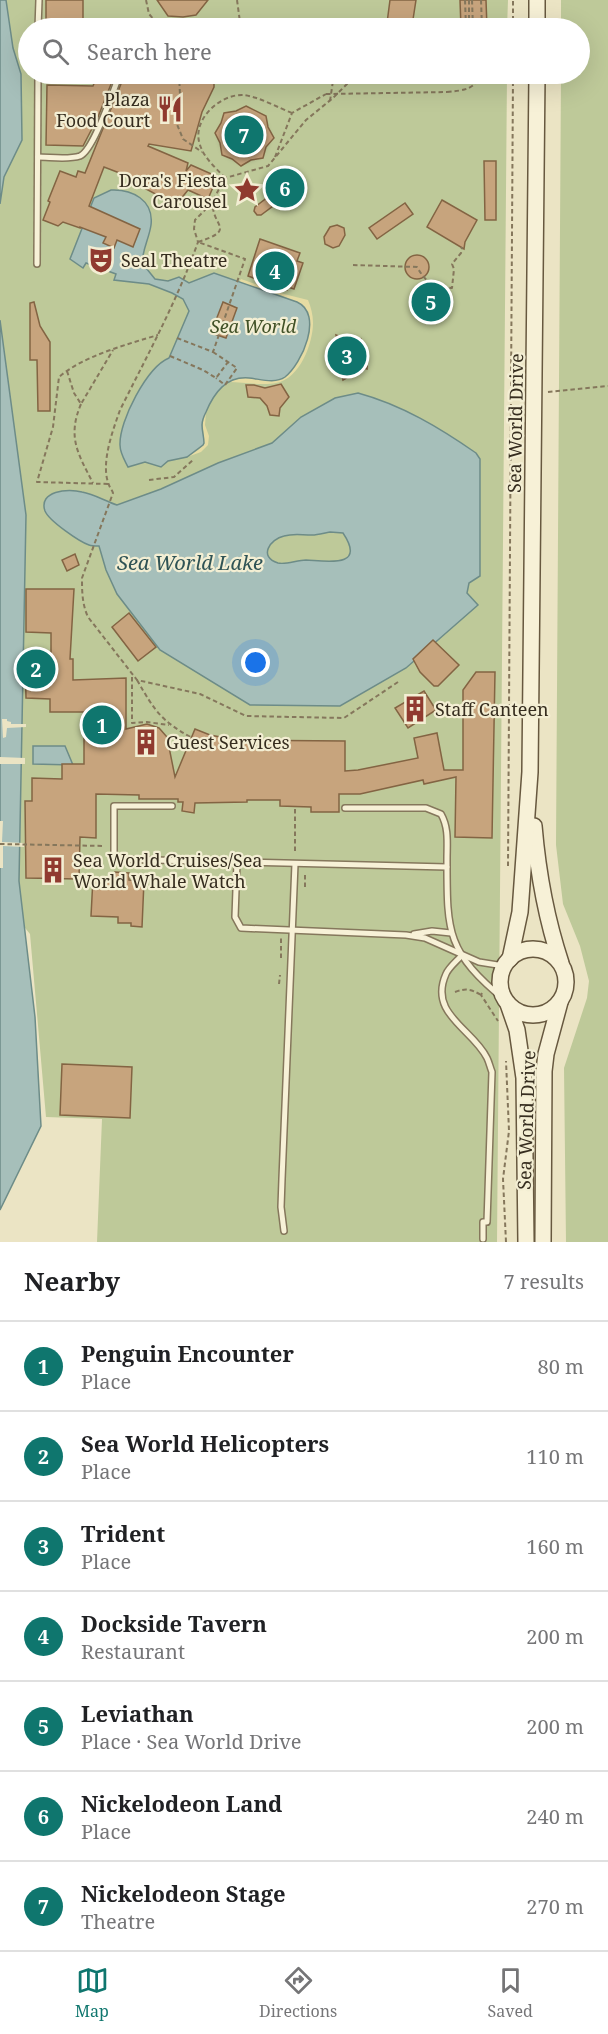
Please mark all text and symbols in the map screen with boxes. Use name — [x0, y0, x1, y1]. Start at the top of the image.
search box — [18, 18, 590, 84]
icon: search — [39, 35, 72, 68]
text: Search here — [87, 36, 212, 66]
place label: Plaza Food Court — [56, 87, 150, 132]
restaurant icon: Plaza Food Court — [155, 94, 185, 124]
pin: 7 — [224, 112, 264, 158]
pin: 6 — [266, 166, 304, 210]
place label: Dora's Fiesta Carousel — [119, 168, 227, 213]
place icon: Dora's Fiesta Carousel — [232, 175, 262, 205]
theatre icon: Seal Theatre — [86, 245, 116, 275]
place label: Seal Theatre — [121, 248, 228, 272]
pin: 4 — [256, 248, 294, 294]
pin: 5 — [412, 280, 450, 324]
park label: Sea World — [210, 314, 297, 338]
pin: 3 — [328, 334, 366, 378]
street label: Sea World Drive — [502, 353, 528, 493]
water label: Sea World Lake — [117, 549, 263, 576]
pin: 2 — [16, 646, 56, 692]
your location — [241, 648, 270, 677]
building icon: Staff Canteen — [400, 694, 430, 724]
place label: Staff Canteen — [435, 697, 549, 721]
pin: 1 — [82, 702, 122, 748]
building icon: Guest Services — [131, 727, 161, 757]
place label: Guest Services — [166, 730, 290, 754]
place label: Sea World Cruises/Sea World Whale Watch — [73, 848, 263, 893]
building icon: Sea World Cruises/Sea World Whale Watch — [38, 855, 68, 885]
street label: Sea World Drive — [512, 1050, 540, 1190]
text: Nearby — [24, 1263, 120, 1299]
text: 7 results — [504, 1268, 584, 1295]
text: Penguin Encounter — [81, 1338, 294, 1368]
text: 1 — [38, 1353, 49, 1380]
text: 80 m — [538, 1353, 584, 1380]
text: Place — [81, 1368, 131, 1395]
text: Sea World Helicopters — [81, 1428, 329, 1458]
text: 2 — [38, 1443, 49, 1470]
text: 110 m — [526, 1443, 584, 1470]
text: Place — [81, 1458, 131, 1485]
text: Trident — [81, 1518, 165, 1548]
text: 3 — [38, 1533, 49, 1560]
text: 160 m — [526, 1533, 584, 1560]
text: Place — [81, 1548, 131, 1575]
text: Dockside Tavern — [81, 1608, 267, 1638]
text: 4 — [38, 1623, 49, 1650]
text: 200 m — [526, 1623, 584, 1650]
text: Restaurant — [81, 1638, 185, 1665]
text: Leviathan — [81, 1698, 194, 1728]
text: 5 — [38, 1713, 49, 1740]
text: 200 m — [526, 1713, 584, 1740]
text: Place · Sea World Drive — [81, 1728, 302, 1755]
text: Nickelodeon Land — [81, 1788, 282, 1818]
text: 6 — [38, 1803, 49, 1830]
text: 240 m — [526, 1803, 584, 1830]
text: Place — [81, 1818, 131, 1845]
text: Nickelodeon Stage — [81, 1878, 286, 1908]
text: 7 — [38, 1893, 49, 1920]
text: 270 m — [526, 1893, 584, 1920]
text: Theatre — [81, 1908, 155, 1935]
tab: Map — [75, 1964, 109, 2022]
tab: Directions — [259, 1964, 337, 2022]
tab: Saved — [488, 1964, 533, 2022]

